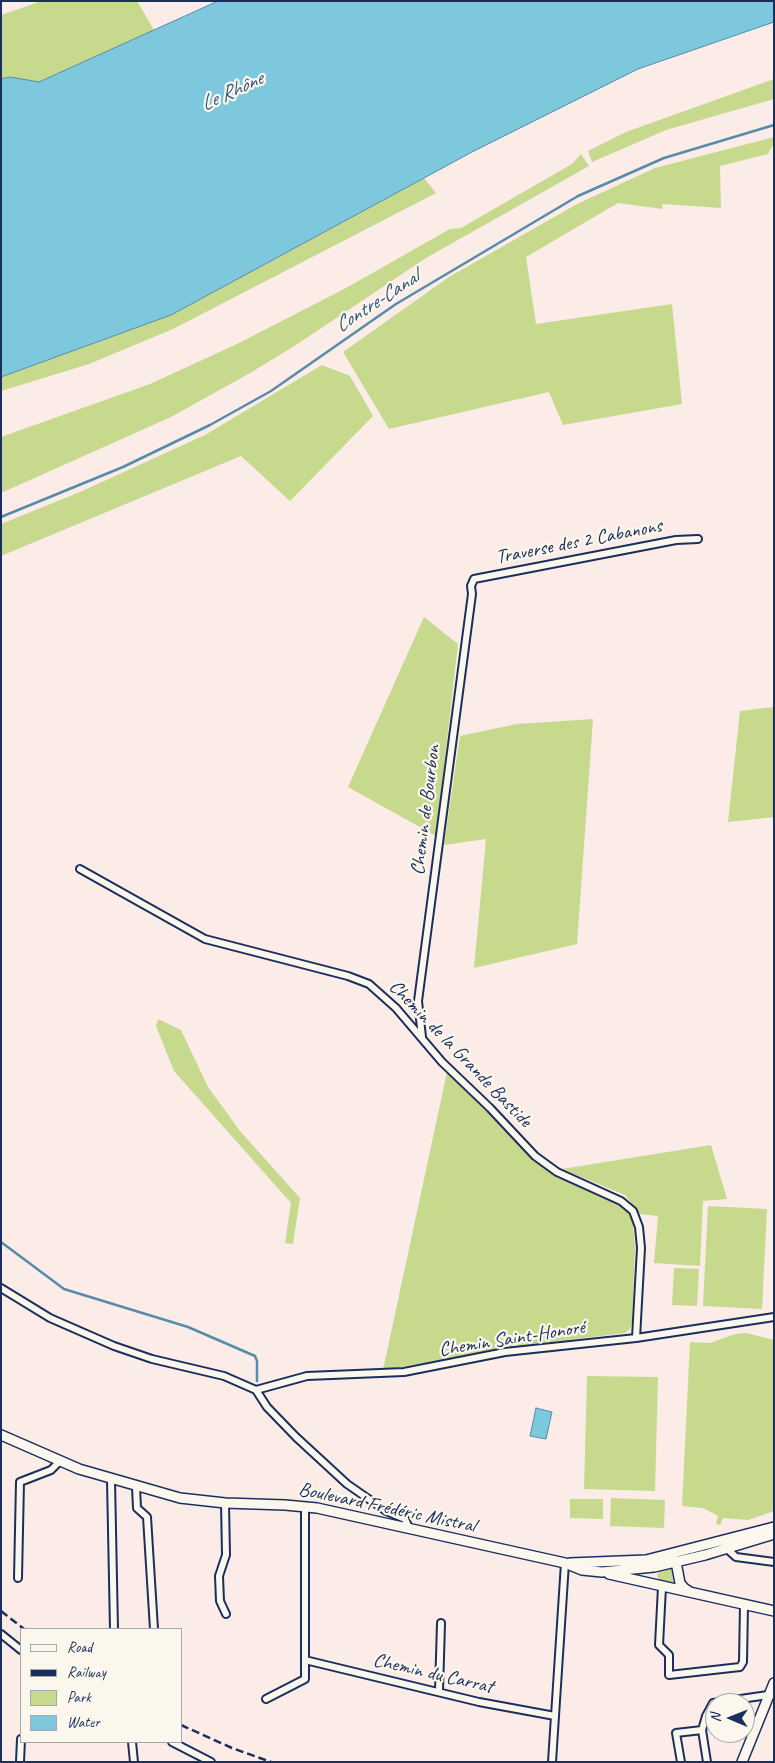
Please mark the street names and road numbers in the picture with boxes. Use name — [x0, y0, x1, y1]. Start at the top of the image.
street label: Traverse des 2 Cabanons — [494, 514, 664, 570]
street label: Chemin de Bourbon — [406, 743, 446, 877]
street label: Chemin de la Grande Bastide — [383, 975, 537, 1133]
street label: Chemin Saint-Honoré — [437, 1316, 587, 1362]
street label: Boulevard Frédéric Mistral — [296, 1478, 478, 1538]
street label: Chemin du Carrat — [371, 1649, 495, 1699]

